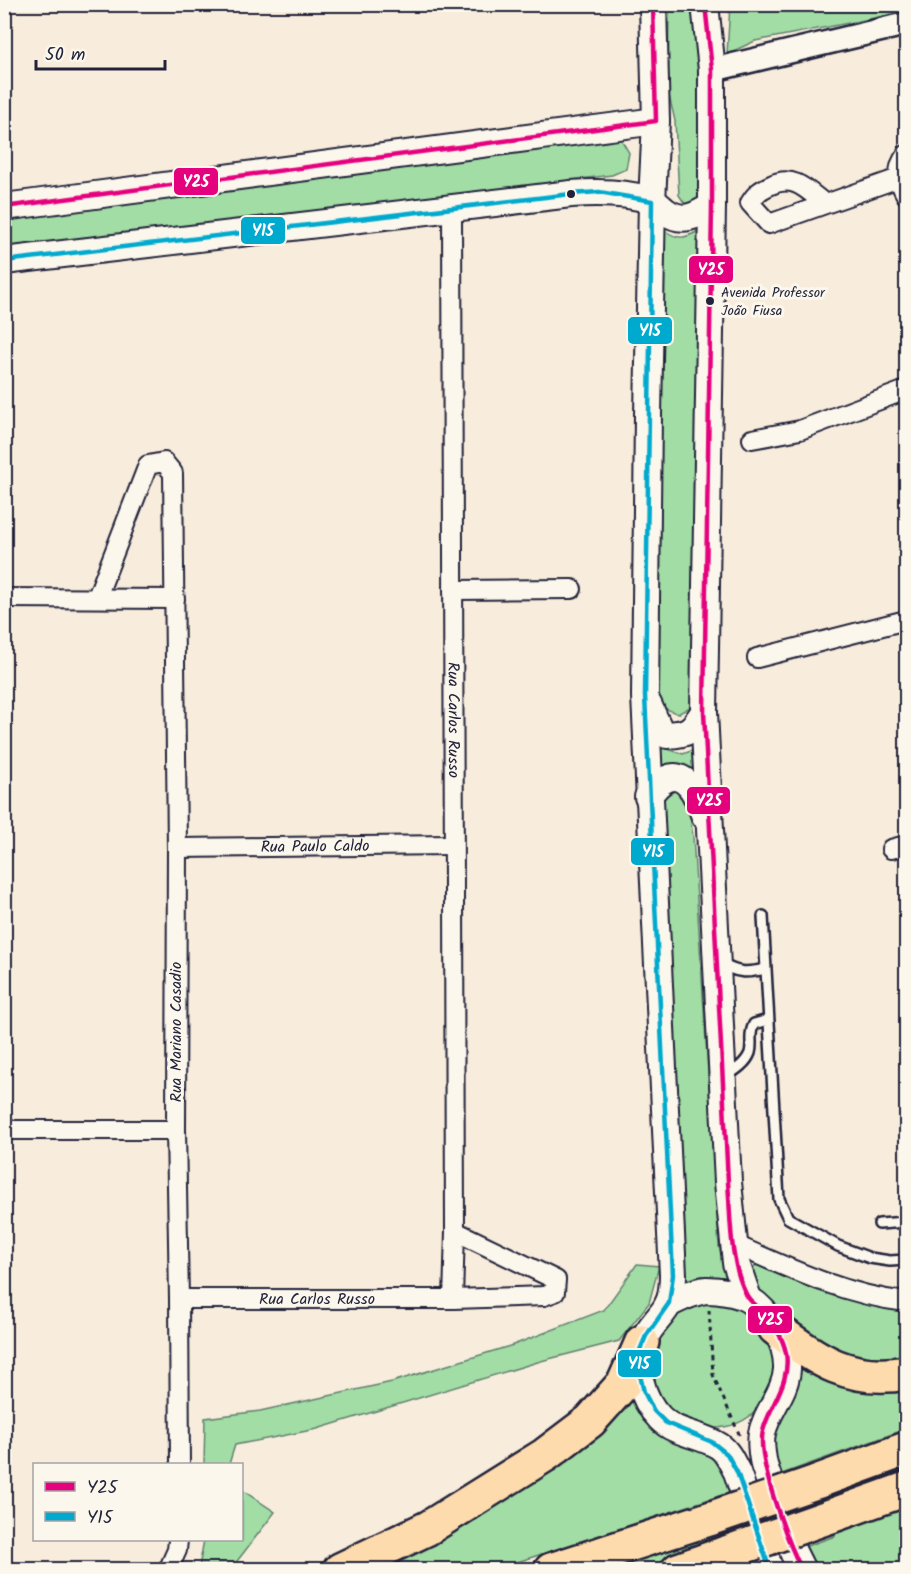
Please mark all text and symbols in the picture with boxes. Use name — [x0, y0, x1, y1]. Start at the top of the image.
scale bar — [36, 33, 165, 71]
text: 50 m — [45, 41, 85, 70]
line badge: Y25 — [173, 167, 219, 196]
text: Y25 — [183, 170, 211, 195]
unlabelled marker — [565, 188, 577, 200]
line badge: Y15 — [240, 216, 286, 245]
text: Y15 — [252, 219, 276, 244]
line badge: Y25 — [688, 255, 734, 284]
text: Y25 — [698, 258, 726, 283]
place label: Avenida Professor João Fiusa — [721, 282, 826, 322]
marker: Avenida Professor João Fiusa — [704, 295, 716, 307]
line badge: Y15 — [627, 316, 673, 345]
text: Y15 — [639, 319, 663, 344]
street label: Rua Carlos Russo — [441, 662, 466, 778]
line badge: Y25 — [686, 786, 731, 815]
text: Y25 — [696, 789, 724, 814]
street label: Rua Paulo Caldo — [260, 833, 370, 860]
line badge: Y15 — [630, 837, 675, 866]
text: Y15 — [642, 840, 666, 865]
street label: Rua Mariano Casadio — [164, 962, 189, 1102]
street label: Rua Carlos Russo — [259, 1287, 375, 1312]
line badge: Y25 — [747, 1305, 793, 1334]
text: Y25 — [757, 1308, 785, 1333]
line badge: Y15 — [617, 1349, 662, 1378]
text: Y15 — [628, 1352, 652, 1377]
legend — [33, 1463, 243, 1541]
text: Y25 — [87, 1474, 119, 1503]
text: Y15 — [87, 1504, 114, 1533]

